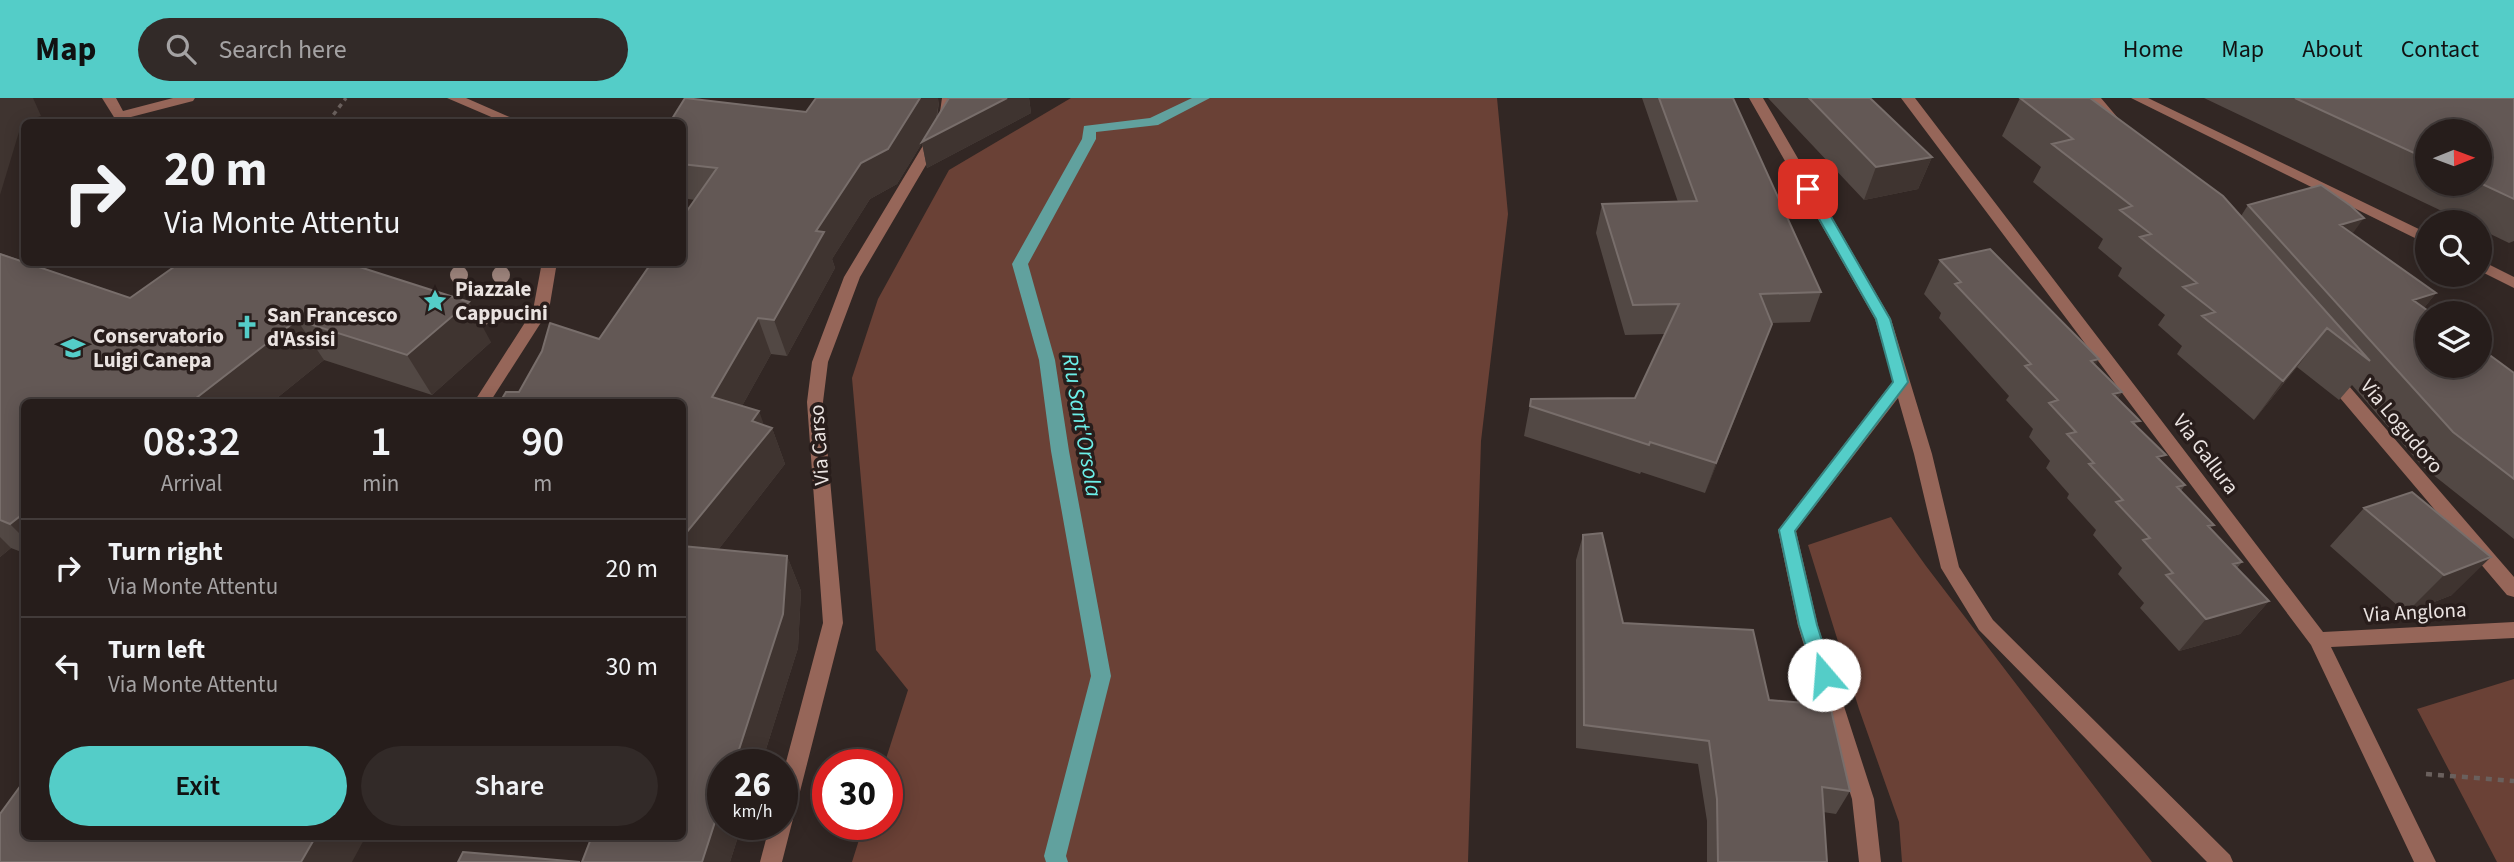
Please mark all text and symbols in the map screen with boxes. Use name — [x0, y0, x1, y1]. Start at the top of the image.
search box — [138, 18, 628, 81]
text: Map — [35, 26, 96, 73]
icon: search — [162, 30, 200, 68]
text: Search here — [218, 31, 347, 68]
text: Home — [2123, 32, 2183, 67]
text: Map — [2221, 32, 2264, 67]
text: About — [2302, 32, 2363, 67]
text: Contact — [2401, 32, 2479, 67]
north arrow — [2415, 119, 2492, 196]
map controls — [2415, 119, 2492, 378]
text: 20 m — [164, 135, 268, 205]
icon: right — [49, 147, 140, 238]
pin — [1778, 159, 1838, 219]
icon: arrive — [1789, 170, 1827, 208]
text: Via Monte Attentu — [164, 200, 401, 246]
button: search — [2415, 210, 2492, 287]
place label: Piazzale Cappucini — [455, 274, 548, 328]
place icon: Piazzale Cappucini — [421, 287, 449, 315]
place label: San Francesco d'Assisi — [267, 300, 398, 354]
button: layers — [2415, 301, 2492, 378]
church icon: San Francesco d'Assisi — [233, 313, 261, 341]
place label: Conservatorio Luigi Canepa — [93, 321, 224, 375]
school or university icon: Conservatorio Luigi Canepa — [59, 334, 87, 362]
water label: Riu Sant'Orsola — [1053, 351, 1111, 499]
street label: Via Logudoro — [2353, 372, 2451, 480]
street label: Via Carso — [801, 404, 837, 486]
street label: Via Gallura — [2166, 408, 2246, 500]
text: 08:32 — [143, 412, 240, 472]
text: 1 — [370, 412, 392, 472]
text: 90 — [521, 412, 564, 472]
text: Arrival — [161, 467, 223, 500]
text: min — [362, 467, 399, 500]
text: m — [533, 467, 552, 500]
text: Turn right — [108, 533, 223, 570]
icon: right — [49, 549, 87, 587]
text: 20 m — [605, 550, 658, 587]
text: Via Monte Attentu — [108, 570, 278, 603]
street label: Via Anglona — [2363, 594, 2467, 630]
text: Turn left — [108, 631, 205, 668]
position arrow — [1787, 638, 1861, 712]
icon: left — [49, 647, 87, 685]
text: 30 m — [605, 648, 658, 685]
text: Via Monte Attentu — [108, 668, 278, 701]
button: Exit — [49, 746, 347, 826]
button: Share — [361, 746, 658, 826]
speed limit sign: 30 — [812, 749, 903, 840]
text: 26 — [734, 760, 771, 810]
text: km/h — [733, 799, 772, 824]

